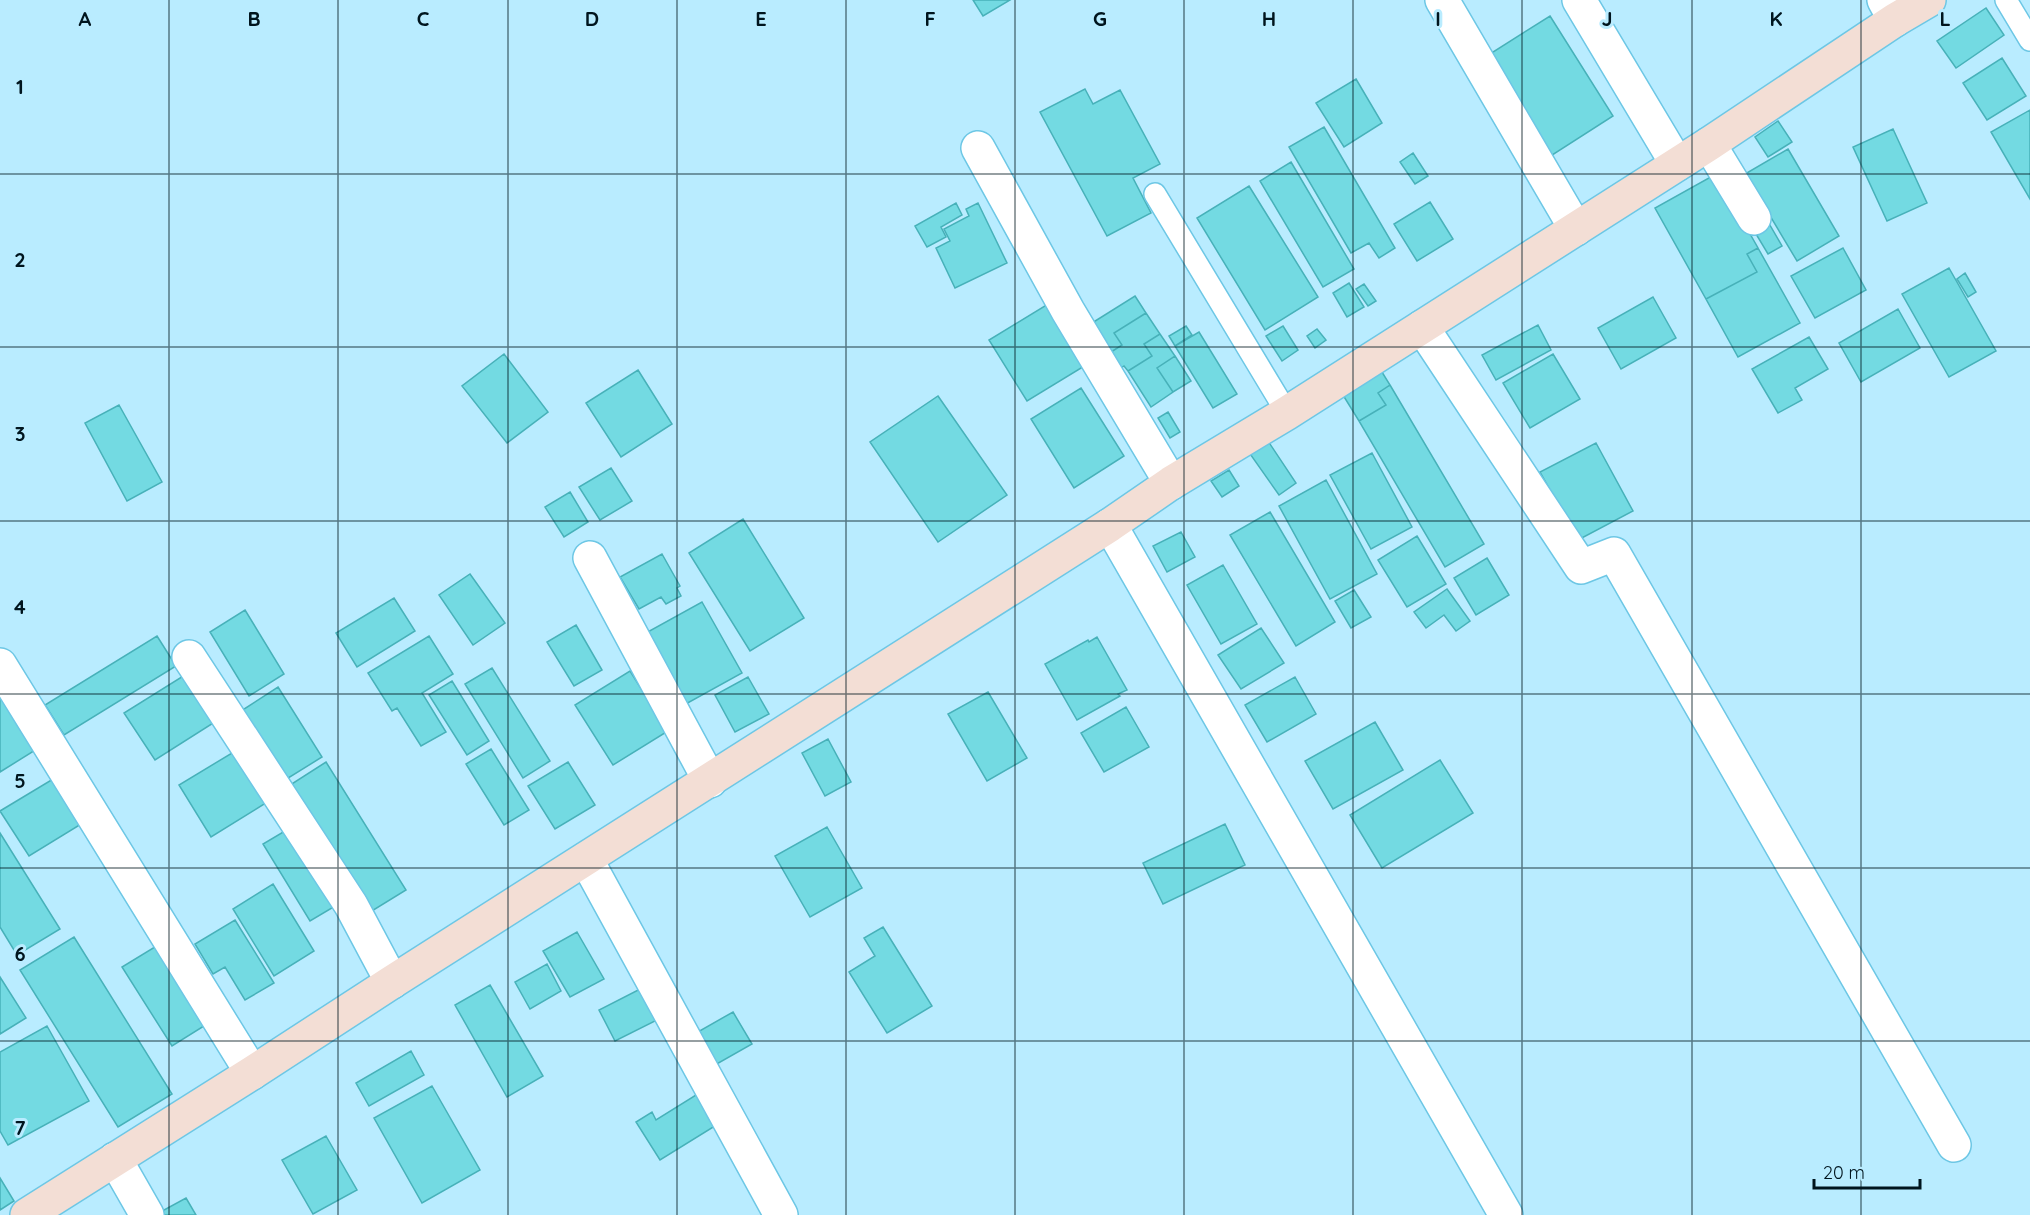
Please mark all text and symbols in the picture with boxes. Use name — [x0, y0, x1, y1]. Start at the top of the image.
text: A — [79, 6, 92, 31]
text: B — [247, 6, 261, 31]
text: C — [417, 6, 430, 31]
text: D — [585, 6, 599, 31]
text: E — [755, 6, 767, 31]
text: F — [924, 6, 936, 31]
text: G — [1093, 6, 1107, 31]
text: H — [1262, 6, 1276, 31]
text: I — [1435, 6, 1441, 31]
text: J — [1601, 6, 1613, 31]
text: K — [1769, 6, 1783, 31]
text: L — [1939, 6, 1951, 31]
text: 1 — [16, 74, 24, 99]
text: 2 — [14, 247, 26, 272]
text: 3 — [15, 421, 25, 446]
text: 4 — [14, 594, 26, 619]
text: 5 — [14, 768, 26, 793]
text: 6 — [14, 941, 26, 966]
text: 7 — [15, 1115, 26, 1140]
scale bar — [1814, 1152, 1920, 1190]
text: 20 m — [1823, 1161, 1865, 1184]

